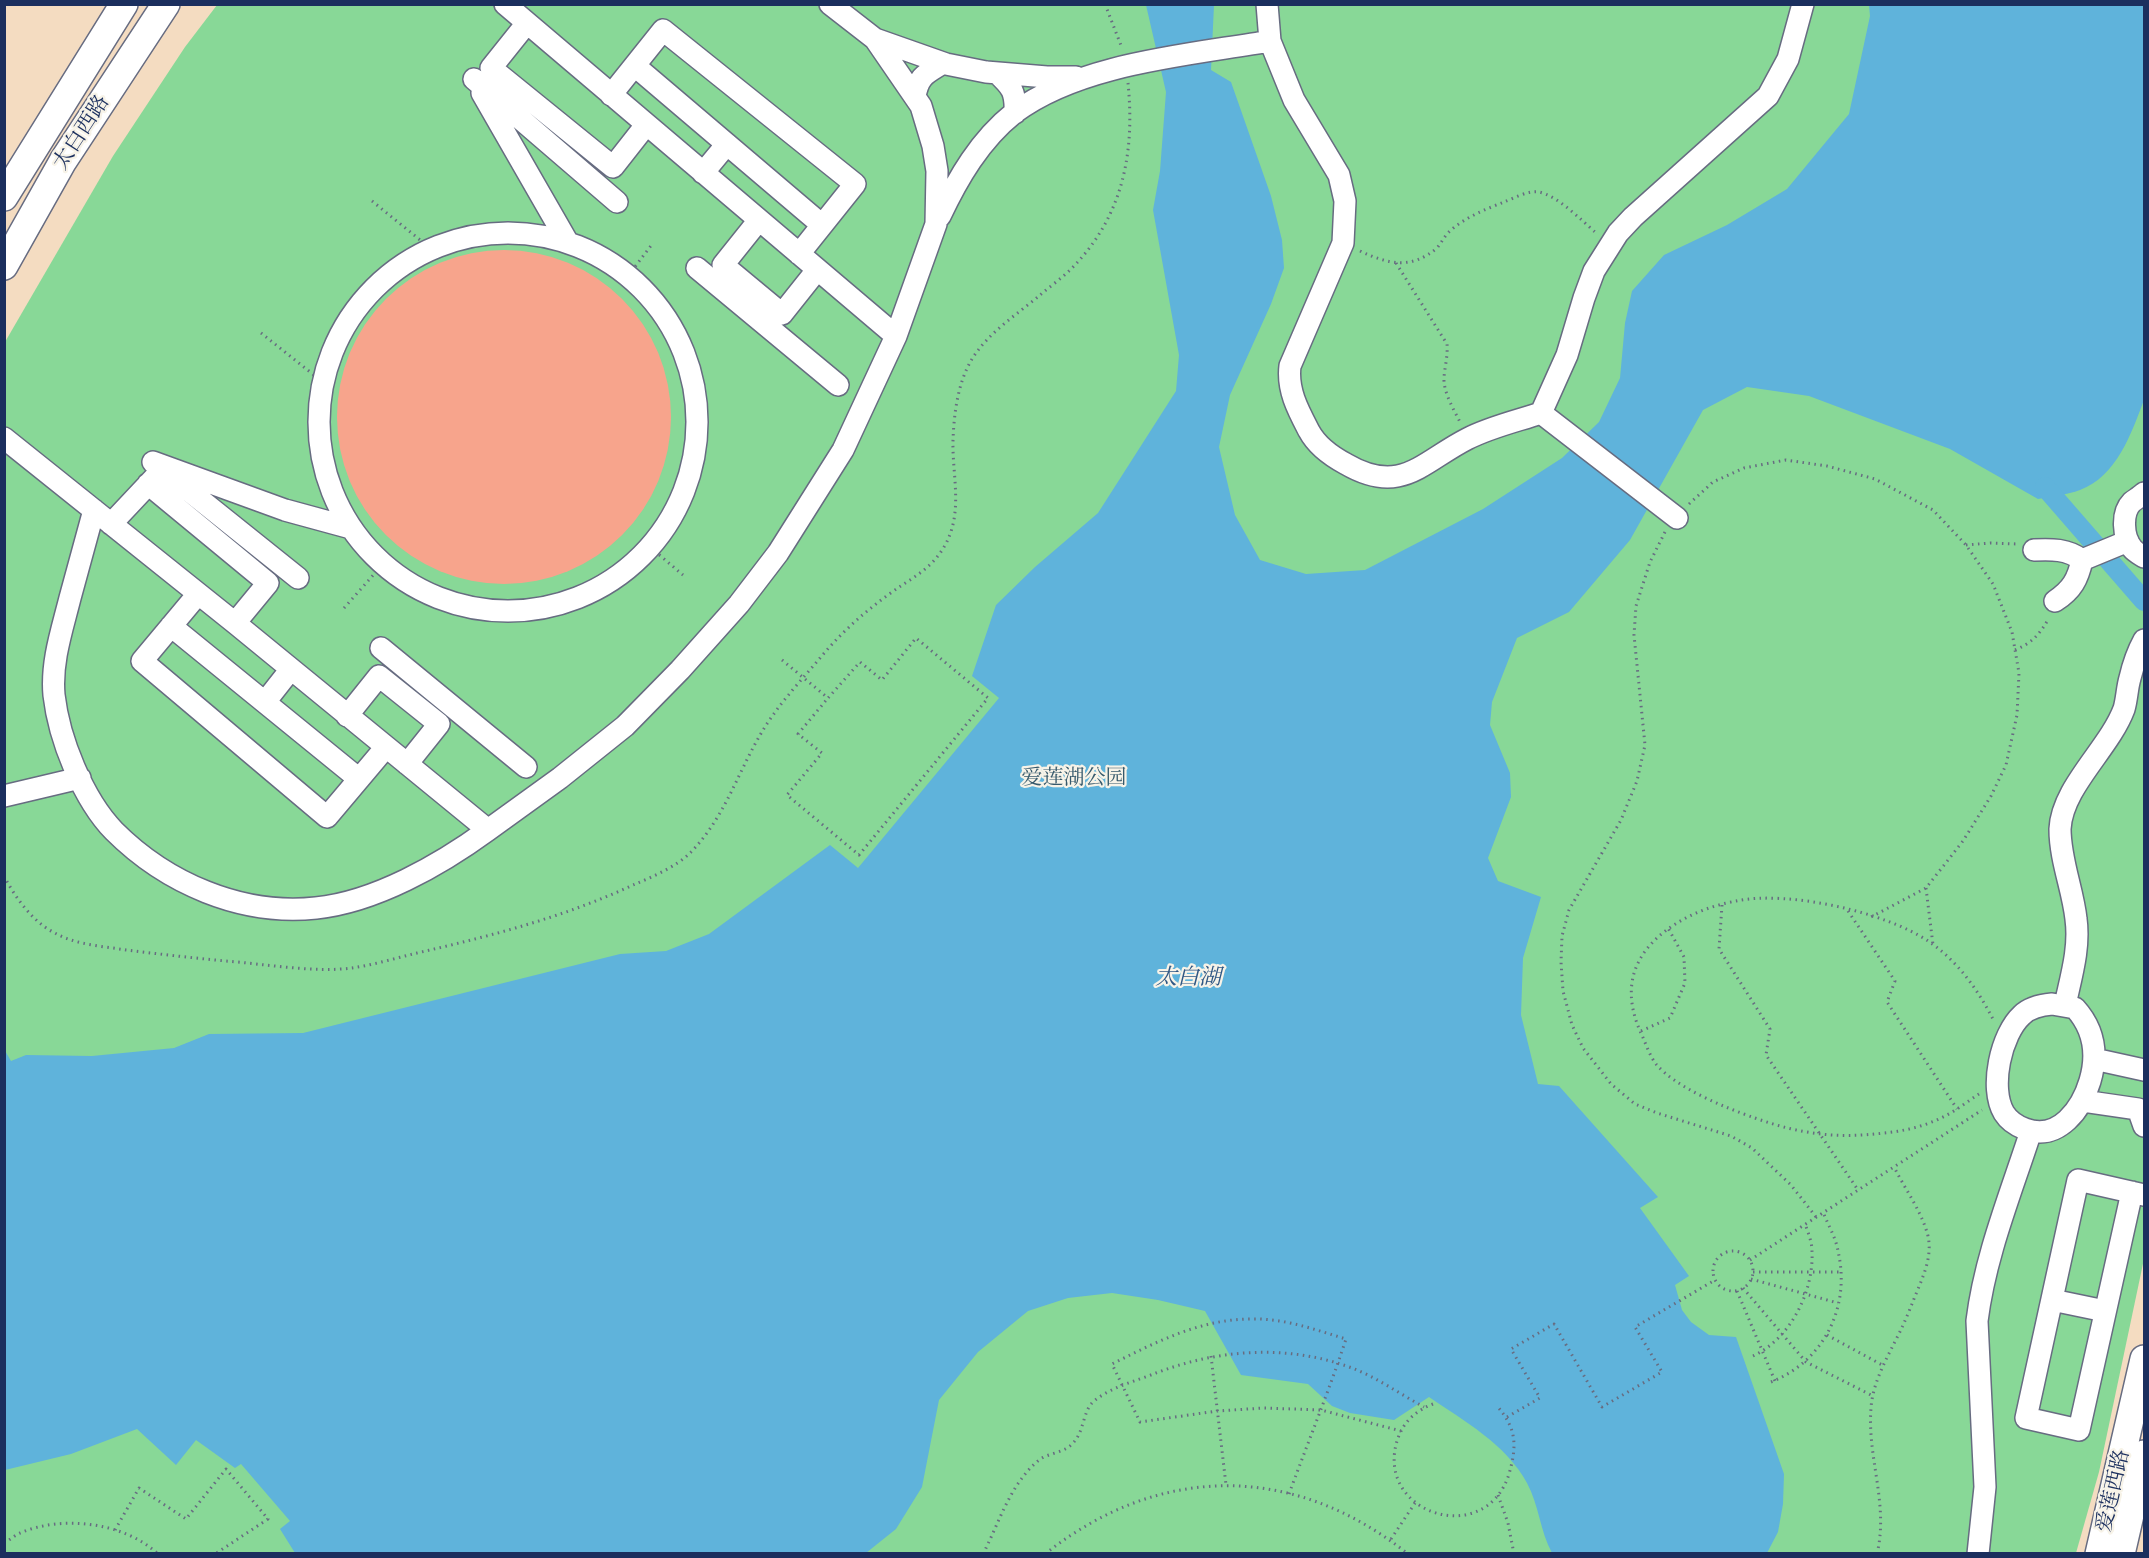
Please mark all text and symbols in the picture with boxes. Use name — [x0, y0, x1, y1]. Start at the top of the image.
street label: 太白西路 — [49, 91, 115, 175]
park label: 爱莲湖公园 — [1022, 766, 1126, 792]
water label: 太白湖 — [1155, 966, 1221, 992]
street label: 爱莲西路 — [2092, 1447, 2136, 1535]

